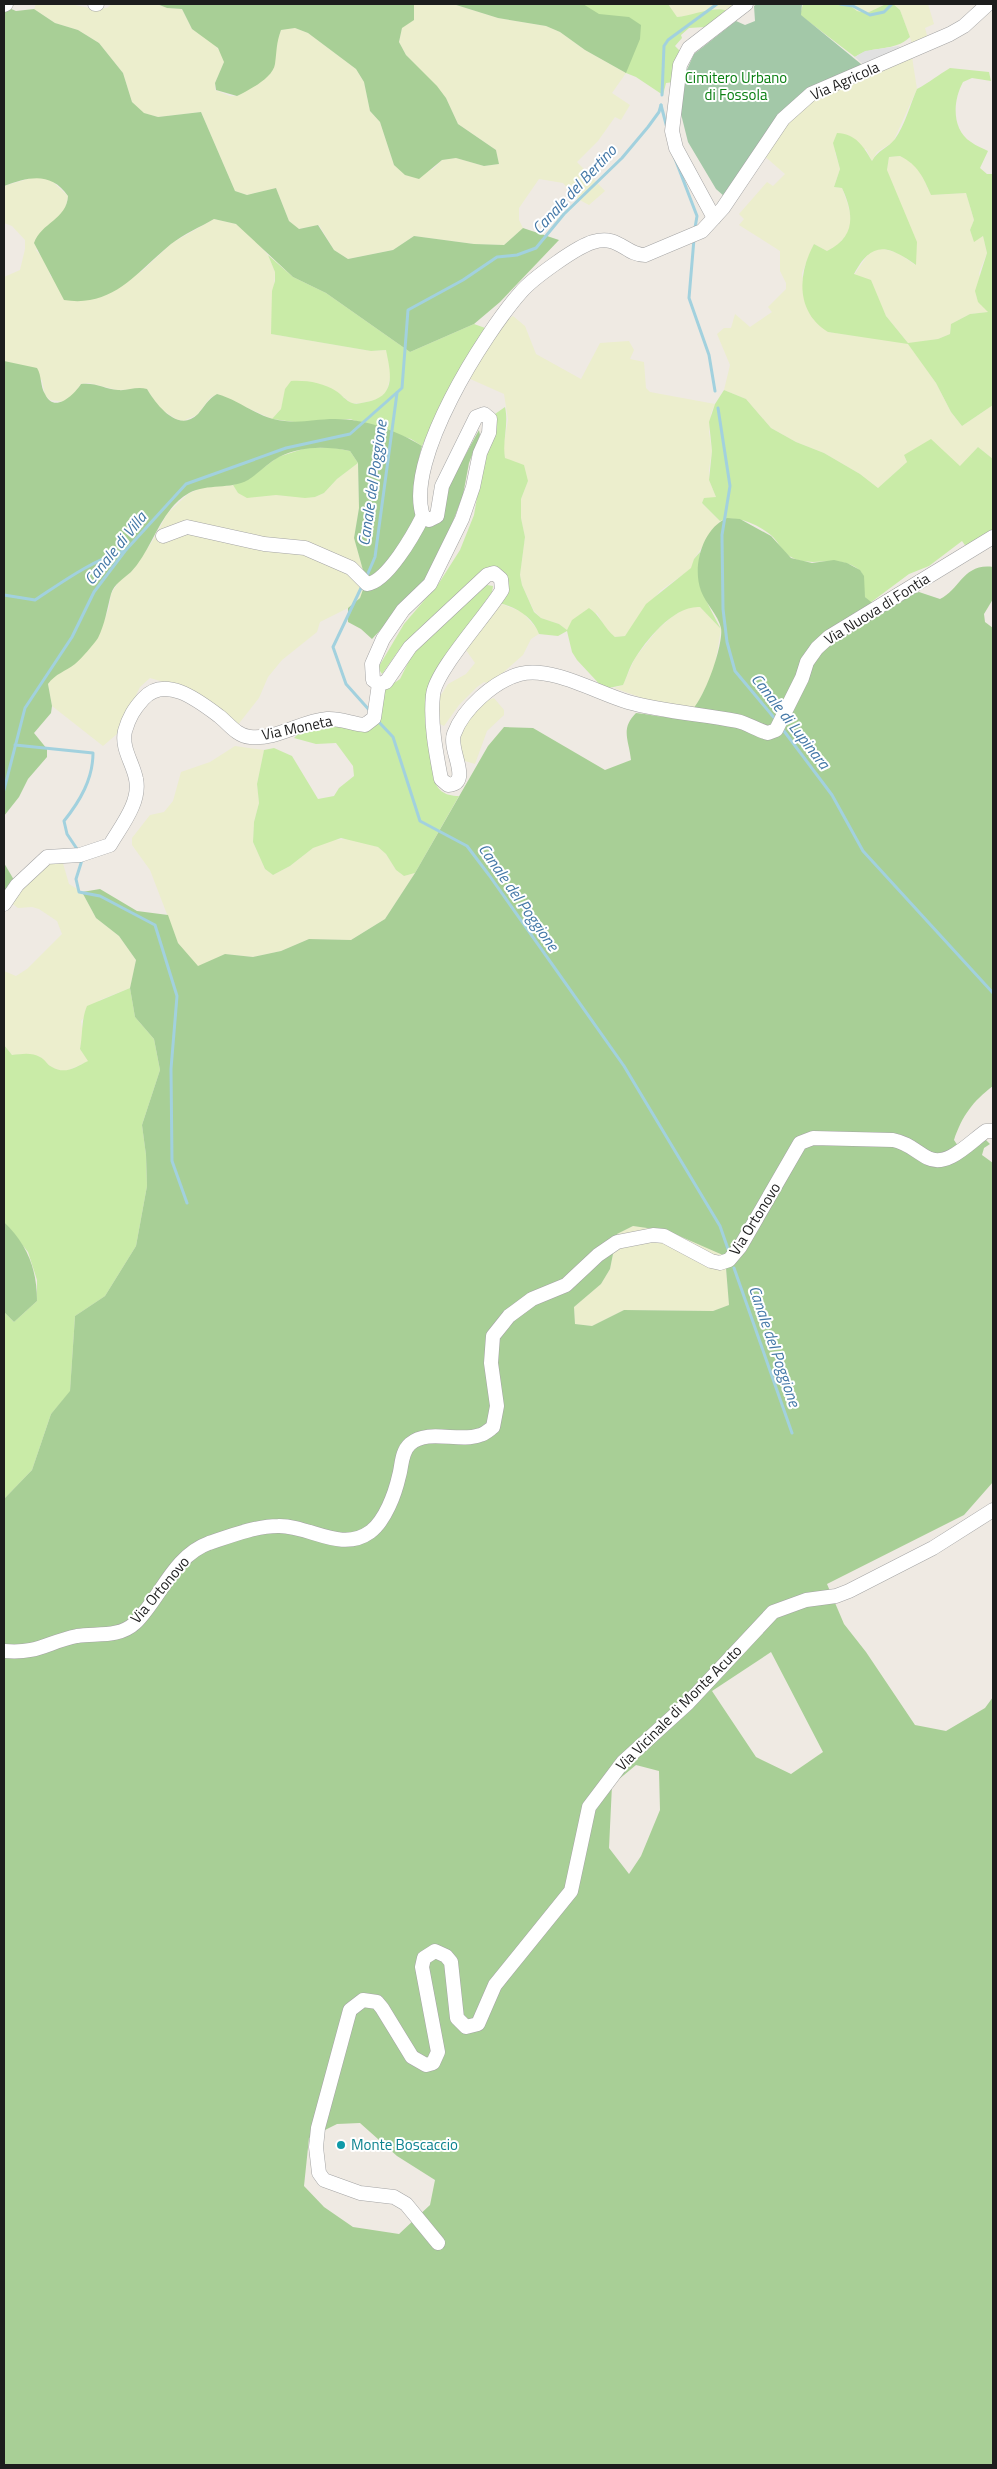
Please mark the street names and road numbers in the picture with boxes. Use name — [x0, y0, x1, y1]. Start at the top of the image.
street label: Via Agricola — [807, 55, 883, 106]
street label: Via Nuova di Fontia — [819, 567, 934, 650]
street label: Via Moneta — [259, 709, 335, 746]
street label: Via Ortonovo — [723, 1178, 786, 1260]
street label: Via Ortonovo — [124, 1551, 195, 1628]
street label: Via Vicinale di Monte Acuto — [610, 1639, 747, 1776]

